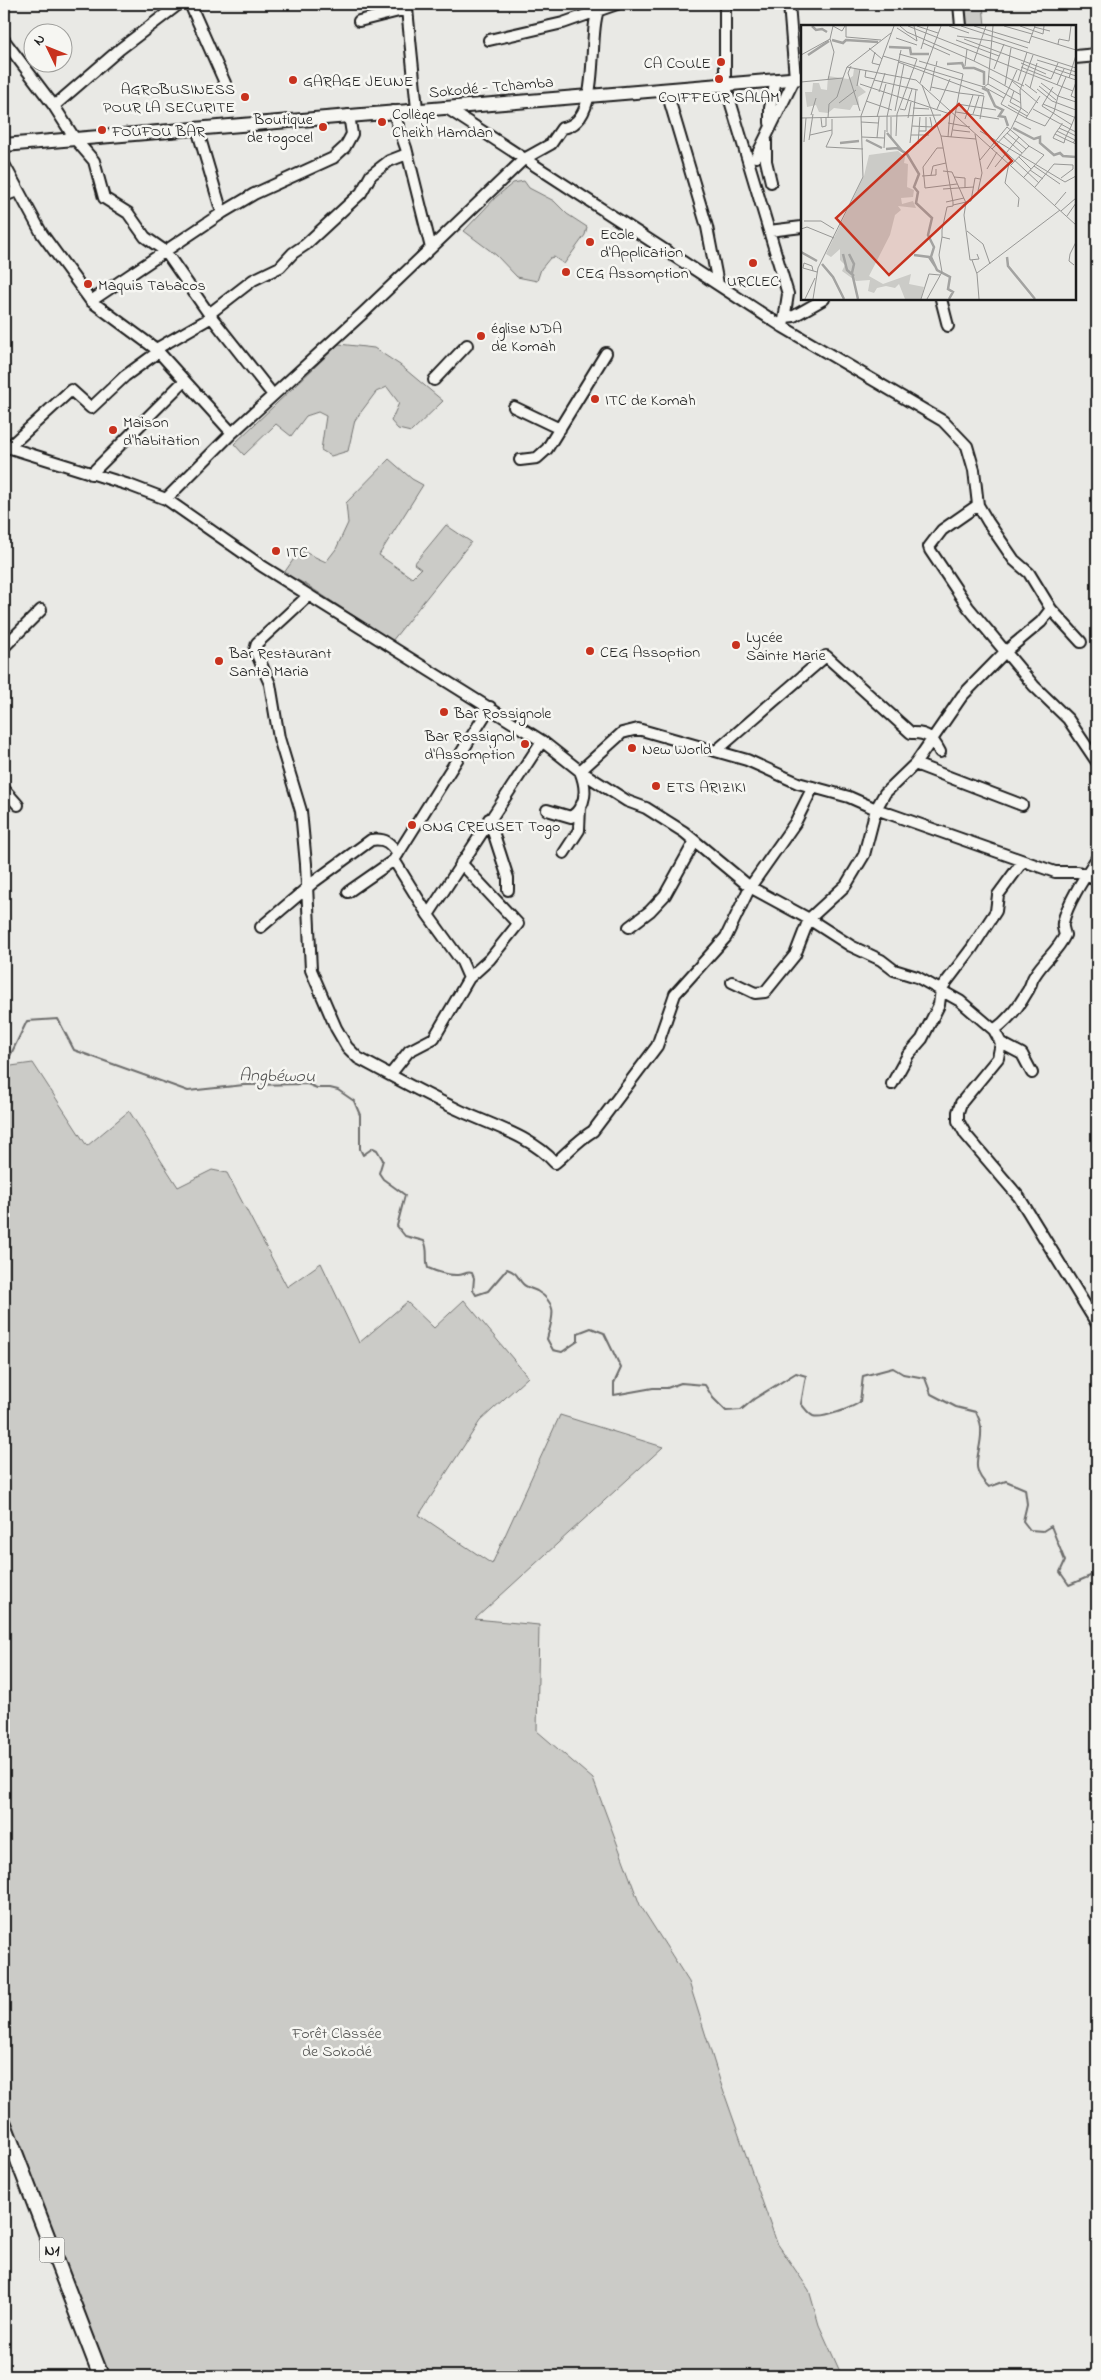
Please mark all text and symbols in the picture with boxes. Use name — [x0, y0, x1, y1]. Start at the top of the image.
north arrow — [22, 22, 72, 72]
inset map — [801, 25, 1076, 300]
text: N — [29, 30, 50, 51]
place label: CA COULE — [644, 52, 711, 76]
marker: CA COULE — [715, 56, 727, 68]
place label: GARAGE JEUNE — [303, 70, 413, 94]
street label: Sokodé - Tchamba — [428, 71, 554, 105]
marker: COIFFEUR SALAM — [713, 73, 725, 85]
marker: GARAGE JEUNE — [287, 74, 299, 86]
place label: AGROBUSINESS POUR LA SECURITE — [103, 78, 235, 120]
place label: COIFFEUR SALAM — [658, 86, 780, 110]
marker: AGROBUSINESS POUR LA SECURITE — [239, 91, 251, 103]
place label: Collège Cheikh Hamdan — [392, 103, 493, 145]
place label: Boutique de togocel — [247, 108, 314, 150]
marker: Collège Cheikh Hamdan — [376, 116, 388, 128]
place label: FOUFOU BAR — [111, 120, 205, 144]
marker: Boutique de togocel — [317, 121, 329, 133]
marker: FOUFOU BAR — [96, 124, 108, 136]
place label: Ecole d'Application — [600, 223, 683, 265]
marker: Ecole d'Application — [584, 236, 596, 248]
marker: URCLEC — [747, 257, 759, 269]
place label: CEG Assomption — [576, 262, 689, 286]
marker: CEG Assomption — [560, 266, 572, 278]
place label: URCLEC — [727, 270, 779, 294]
place label: Maquis Tabacos — [98, 274, 206, 298]
marker: Maquis Tabacos — [82, 278, 94, 290]
place label: église NDA de Komah — [491, 317, 562, 359]
marker: église NDA de Komah — [475, 330, 487, 342]
place label: ITC de Komah — [605, 389, 696, 413]
marker: ITC de Komah — [589, 393, 601, 405]
place label: Maison d'habitation — [123, 411, 200, 453]
marker: Maison d'habitation — [107, 424, 119, 436]
place label: ITC — [286, 541, 308, 565]
marker: ITC — [270, 545, 282, 557]
place label: Lycée Sainte Marie — [746, 626, 826, 668]
marker: Lycée Sainte Marie — [730, 639, 742, 651]
place label: CEG Assoption — [600, 641, 700, 665]
place label: Bar Restaurant Santa Maria — [228, 642, 332, 684]
marker: CEG Assoption — [584, 645, 596, 657]
marker: Bar Restaurant Santa Maria — [213, 655, 225, 667]
place label: Bar Rossignole — [453, 702, 552, 726]
marker: Bar Rossignole — [438, 706, 450, 718]
place label: Bar Rossignol d'Assomption — [424, 725, 515, 767]
marker: Bar Rossignol d'Assomption — [519, 738, 531, 750]
place label: New World — [642, 738, 712, 762]
marker: New World — [626, 742, 638, 754]
place label: ETS ARIZIKI — [666, 776, 746, 800]
marker: ETS ARIZIKI — [650, 780, 662, 792]
place label: ONG CREUSET Togo — [422, 815, 560, 839]
marker: ONG CREUSET Togo — [406, 819, 418, 831]
water label: Angbéwou — [239, 1063, 315, 1091]
park label: Forêt Classée de Sokodé — [291, 2022, 383, 2064]
road number: N1 — [40, 2238, 64, 2262]

